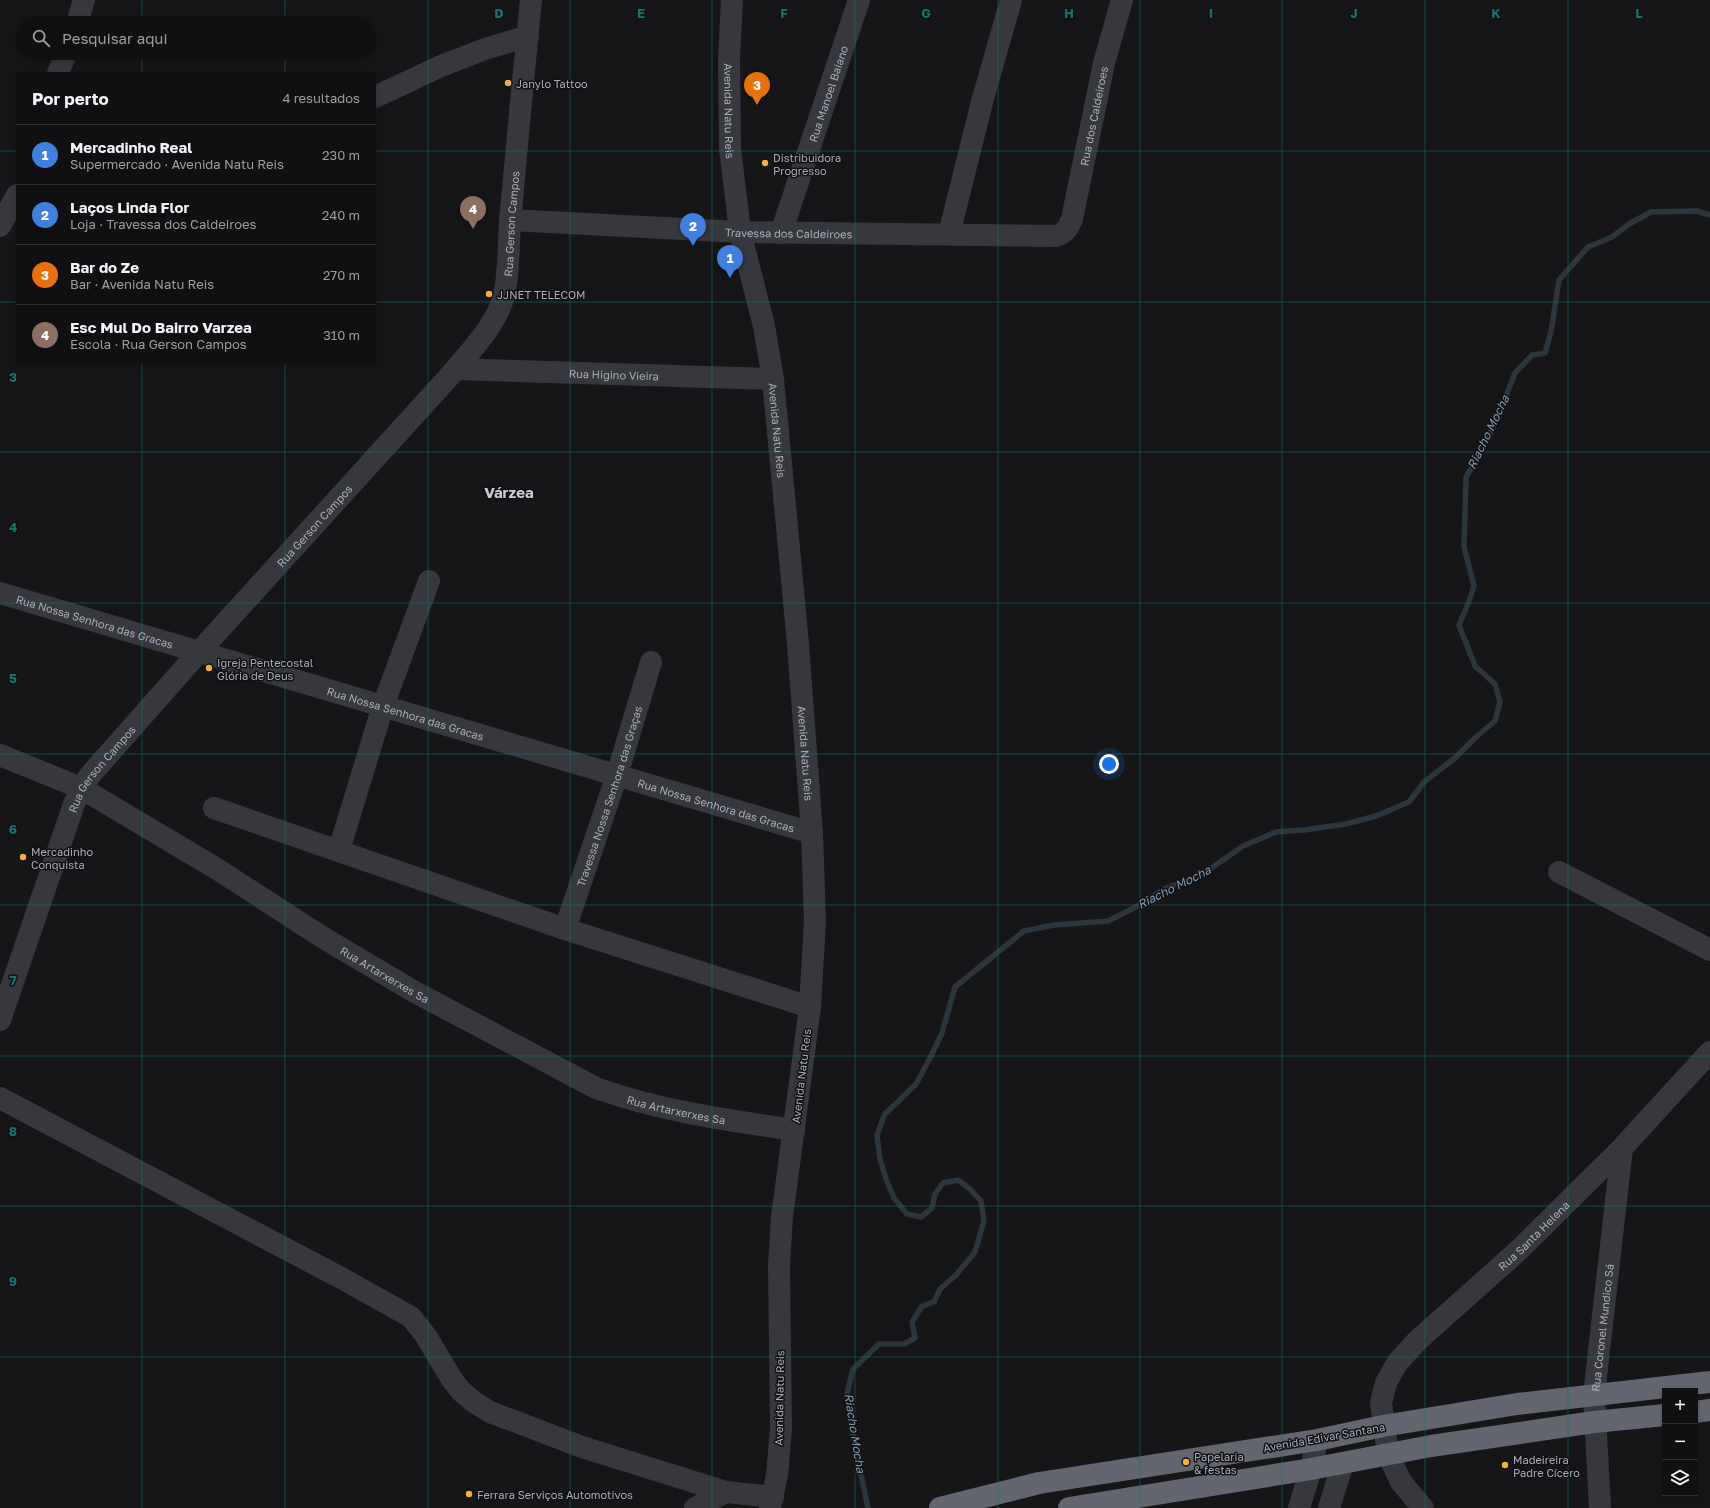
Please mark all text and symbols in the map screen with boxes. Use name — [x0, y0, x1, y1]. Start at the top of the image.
text: D — [494, 5, 504, 21]
text: E — [637, 5, 645, 21]
text: F — [780, 5, 788, 21]
text: G — [921, 5, 931, 21]
text: H — [1064, 5, 1074, 21]
text: I — [1209, 5, 1213, 21]
text: J — [1350, 5, 1358, 21]
text: K — [1491, 5, 1501, 21]
text: L — [1635, 5, 1643, 21]
search box — [16, 16, 376, 60]
icon: search — [30, 27, 52, 49]
text: Pesquisar aqui — [62, 29, 167, 47]
street label: Rua Manoel Baiano — [806, 43, 850, 143]
street label: Avenida Natu Reis — [723, 63, 738, 159]
street label: Rua dos Caldeiroes — [1077, 65, 1110, 167]
pin: 3 — [744, 72, 770, 105]
place label: Janylo Tattoo — [516, 77, 588, 90]
marker: Janylo Tattoo — [503, 78, 513, 88]
text: Por perto — [32, 88, 109, 109]
text: 4 resultados — [282, 90, 360, 106]
text: Mercadinho Real — [70, 138, 192, 156]
text: 1 — [42, 147, 48, 163]
text: 230 m — [322, 147, 360, 163]
place label: Distribuidora Progresso — [773, 151, 841, 177]
text: Supermercado · Avenida Natu Reis — [70, 156, 284, 172]
marker: Distribuidora Progresso — [760, 158, 770, 168]
street label: Rua Gerson Campos — [501, 170, 521, 277]
pin: 4 — [460, 196, 486, 229]
text: Laços Linda Flor — [70, 198, 189, 216]
text: 2 — [41, 207, 49, 223]
text: 240 m — [322, 207, 360, 223]
pin: 2 — [680, 213, 706, 246]
text: Loja · Travessa dos Caldeiroes — [70, 216, 257, 232]
street label: Travessa dos Caldeiroes — [725, 225, 853, 240]
pin: 1 — [717, 245, 743, 278]
text: Bar do Ze — [70, 258, 139, 276]
text: 3 — [41, 267, 49, 283]
text: 270 m — [323, 267, 360, 283]
text: Bar · Avenida Natu Reis — [70, 276, 214, 292]
place label: JJNET TELECOM — [497, 288, 586, 301]
marker: JJNET TELECOM — [484, 289, 494, 299]
text: Esc Mul Do Bairro Varzea — [70, 318, 252, 336]
text: 4 — [41, 327, 49, 343]
text: 310 m — [323, 327, 360, 343]
text: Escola · Rua Gerson Campos — [70, 336, 247, 352]
street label: Rua Higino Vieira — [569, 366, 659, 382]
text: 3 — [9, 369, 17, 385]
street label: Avenida Natu Reis — [767, 382, 789, 479]
water label: Riacho Mocha — [1464, 391, 1513, 471]
street label: Rua Gerson Campos — [274, 482, 355, 569]
district label: Várzea — [484, 483, 534, 501]
text: 4 — [9, 519, 17, 535]
street label: Rua Nossa Senhora das Gracas — [15, 592, 175, 650]
place label: Igreja Pentecostal Glória de Deus — [217, 656, 314, 682]
marker: Igreja Pentecostal Glória de Deus — [204, 663, 214, 673]
text: 5 — [9, 670, 17, 686]
street label: Rua Nossa Senhora das Gracas — [326, 684, 486, 742]
street label: Travessa Nossa Senhora das Graças — [573, 704, 644, 888]
street label: Avenida Natu Reis — [796, 705, 816, 801]
street label: Rua Gerson Campos — [65, 722, 138, 814]
your location — [1099, 754, 1119, 774]
street label: Rua Nossa Senhora das Gracas — [636, 775, 797, 834]
text: 6 — [9, 821, 17, 837]
place label: Mercadinho Conquista — [31, 845, 93, 871]
marker: Mercadinho Conquista — [18, 852, 28, 862]
water label: Riacho Mocha — [1135, 861, 1214, 912]
street label: Rua Artarxerxes Sa — [338, 943, 432, 1005]
text: 7 — [9, 972, 17, 988]
street label: Avenida Natu Reis — [789, 1028, 813, 1124]
street label: Rua Artarxerxes Sa — [626, 1092, 727, 1126]
text: 8 — [9, 1123, 17, 1139]
street label: Rua Santa Helena — [1495, 1198, 1572, 1272]
street label: Rua Coronel Mundico Sá — [1588, 1263, 1615, 1392]
text: 9 — [9, 1273, 17, 1289]
street label: Avenida Natu Reis — [772, 1350, 786, 1446]
map controls — [1662, 1388, 1698, 1496]
button: + — [1662, 1388, 1698, 1424]
water label: Riacho Mocha — [841, 1392, 869, 1475]
street label: Avenida Edivar Santana — [1262, 1420, 1386, 1454]
button: − — [1662, 1424, 1698, 1460]
place label: Papelaria & festas — [1194, 1450, 1244, 1476]
place label: Madeireira Padre Cícero — [1513, 1453, 1580, 1479]
marker: Papelaria & festas — [1181, 1457, 1191, 1467]
marker: Madeireira Padre Cícero — [1500, 1460, 1510, 1470]
button: layers — [1662, 1460, 1698, 1496]
place label: Ferrara Serviços Automotivos — [477, 1488, 633, 1501]
marker: Ferrara Serviços Automotivos — [464, 1489, 474, 1499]

